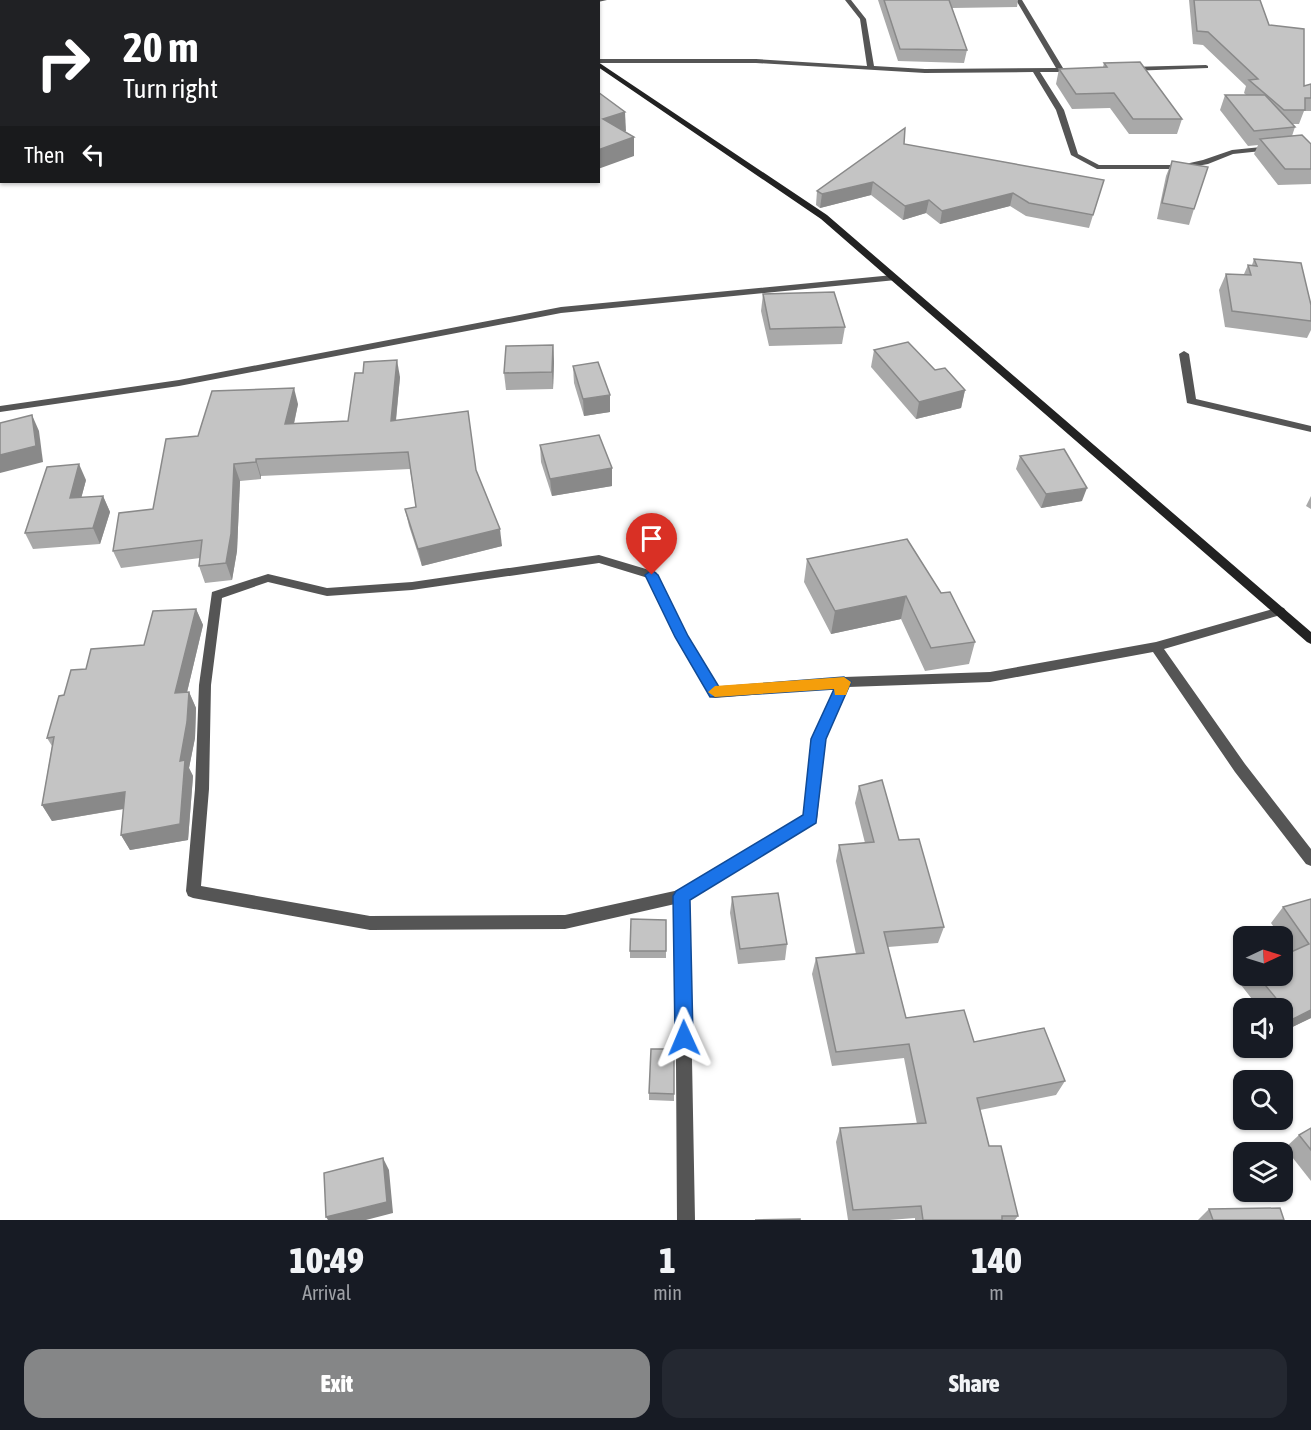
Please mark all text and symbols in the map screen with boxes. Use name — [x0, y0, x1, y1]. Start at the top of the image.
text: 20 m — [123, 23, 198, 71]
icon: right — [24, 24, 102, 102]
text: Turn right — [123, 73, 218, 104]
icon: left — [77, 138, 110, 171]
text: Then — [24, 142, 65, 168]
pin — [626, 513, 677, 575]
icon: arrive — [635, 522, 668, 555]
north arrow — [1233, 926, 1293, 986]
map controls — [1233, 926, 1293, 1202]
button: sound — [1233, 998, 1293, 1058]
position arrow — [652, 1006, 716, 1070]
button: search — [1233, 1070, 1293, 1130]
button: layers — [1233, 1142, 1293, 1202]
text: 10:49 — [289, 1239, 364, 1281]
text: 1 — [659, 1239, 676, 1281]
text: 140 — [971, 1239, 1022, 1281]
text: Arrival — [302, 1281, 351, 1304]
text: min — [653, 1281, 682, 1304]
text: m — [989, 1281, 1004, 1304]
button: Exit — [24, 1349, 650, 1418]
button: Share — [662, 1349, 1287, 1418]

